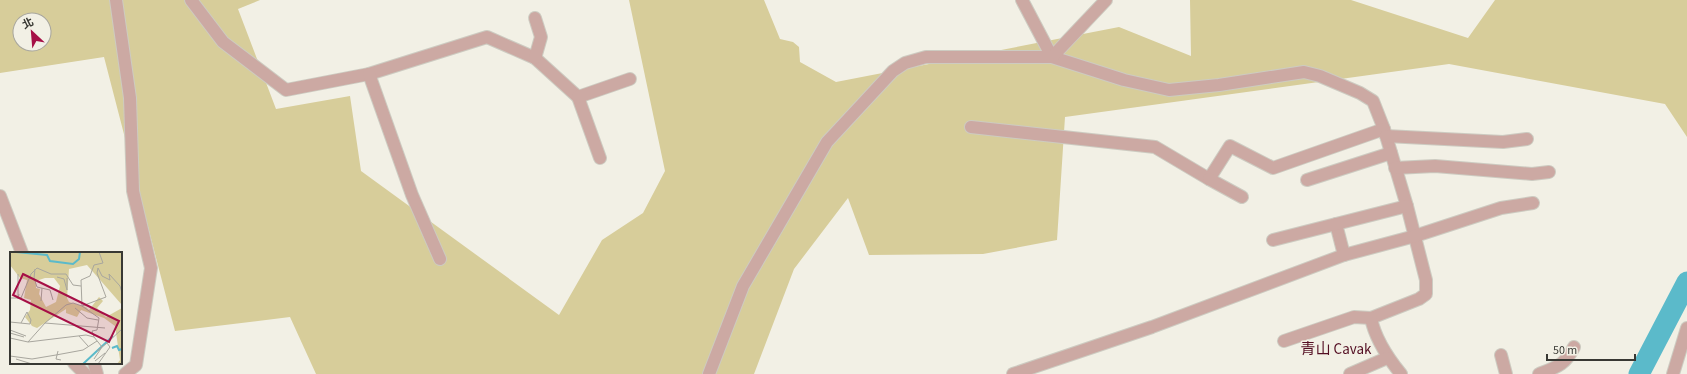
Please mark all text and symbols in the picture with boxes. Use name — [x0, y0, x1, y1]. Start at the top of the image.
north arrow — [12, 12, 52, 52]
text: 北 — [20, 14, 36, 33]
inset map — [10, 252, 122, 364]
scale bar — [1547, 336, 1635, 362]
district label: 青山 Cavak — [1301, 339, 1372, 360]
text: 50 m — [1553, 342, 1577, 359]

